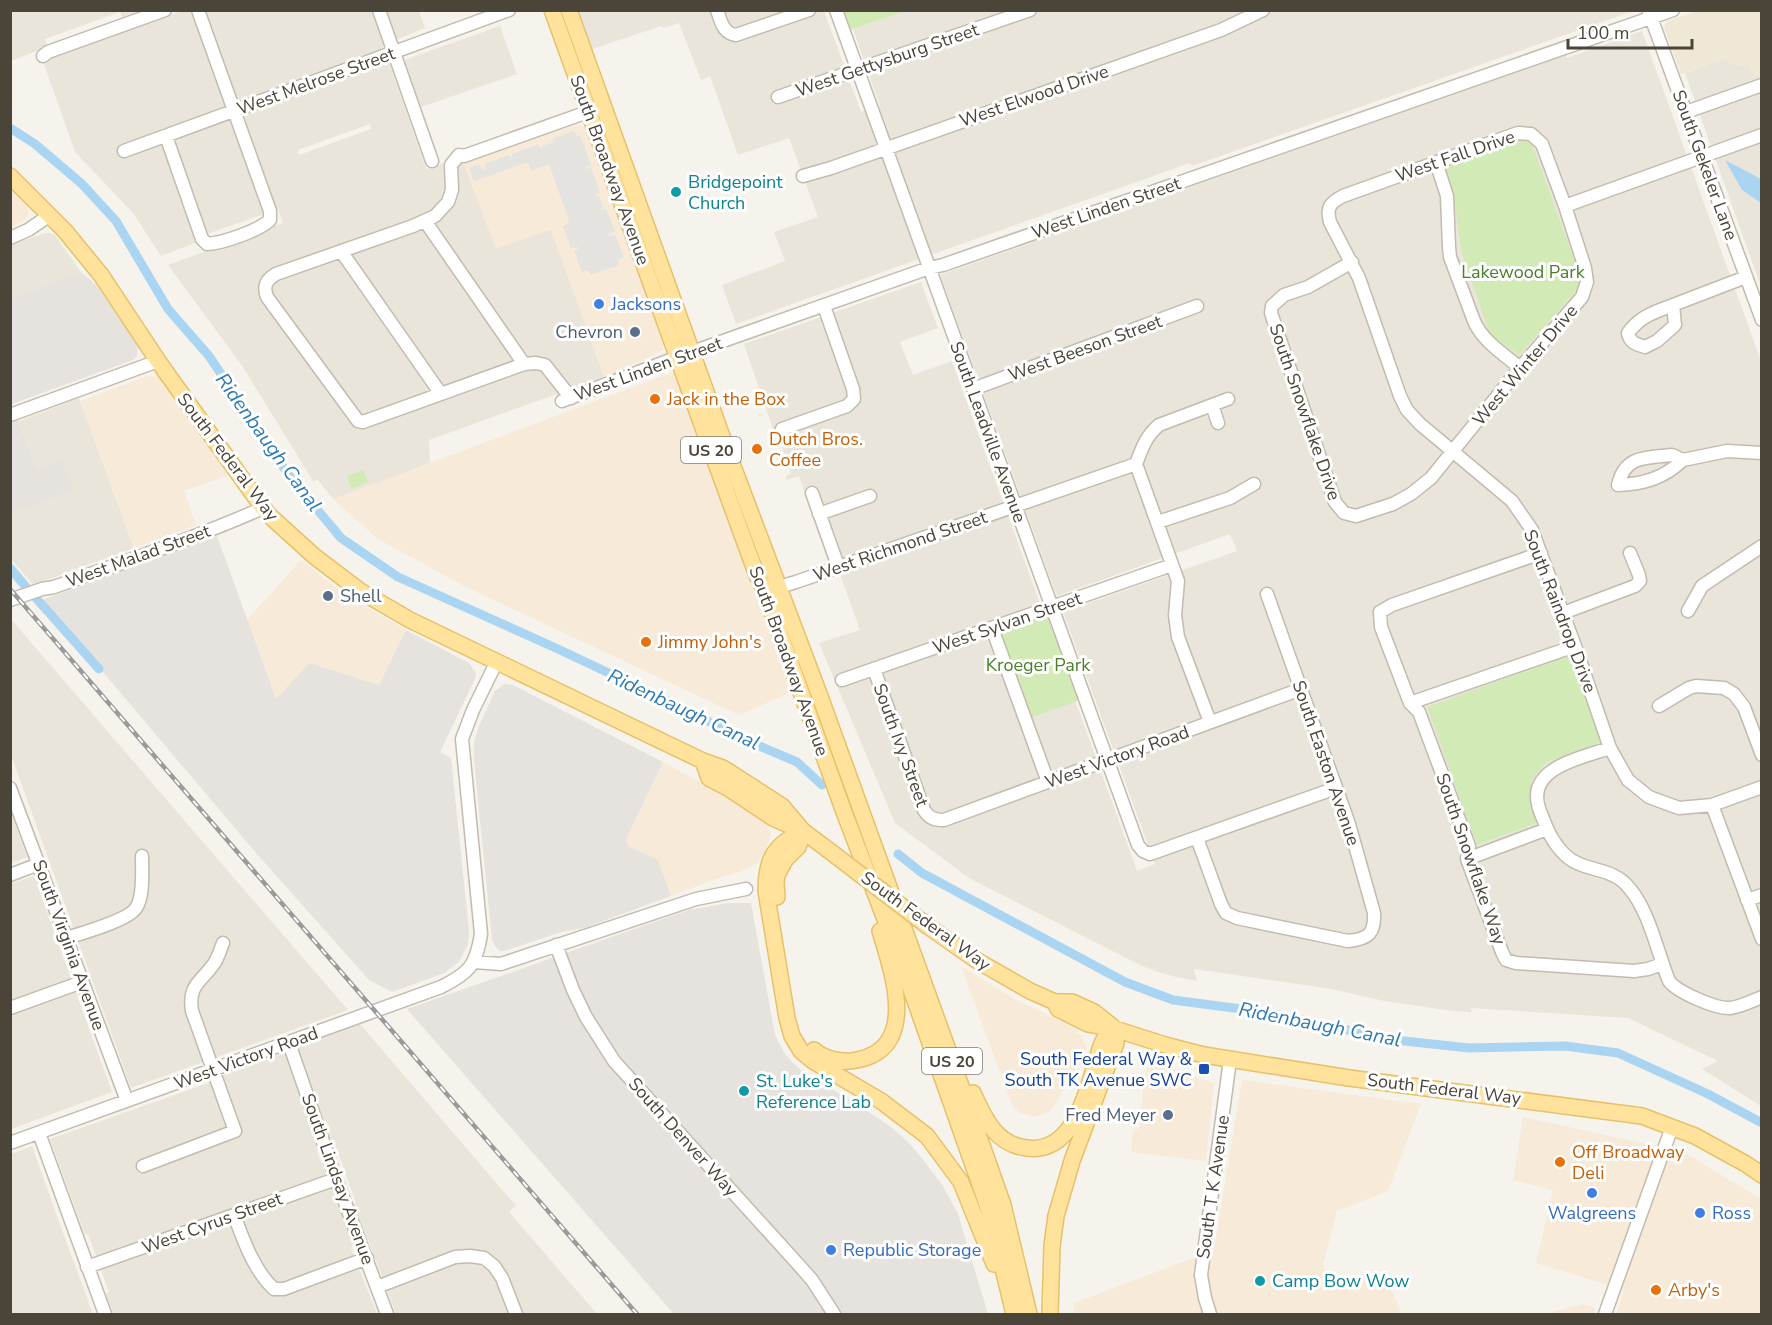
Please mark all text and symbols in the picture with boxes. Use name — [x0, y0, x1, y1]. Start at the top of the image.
scale bar — [1568, 12, 1692, 50]
street label: West Gettysburg Street — [792, 17, 982, 103]
text: 100 m — [1577, 21, 1629, 45]
street label: West Melrose Street — [234, 41, 399, 121]
street label: West Elwood Drive — [956, 59, 1112, 133]
street label: South Broadway Avenue — [564, 72, 656, 268]
street label: South Gekeler Lane — [1667, 87, 1743, 243]
street label: West Fall Drive — [1392, 124, 1518, 188]
place label: Bridgepoint Church — [688, 170, 783, 215]
street label: West Linden Street — [1028, 171, 1184, 245]
marker: Bridgepoint Church — [669, 185, 683, 199]
park label: Lakewood Park — [1461, 260, 1586, 284]
place label: Jacksons — [610, 292, 681, 316]
marker: Jacksons — [592, 297, 606, 311]
street label: West Winter Drive — [1467, 299, 1583, 431]
street label: West Beeson Street — [1005, 309, 1166, 387]
place label: Chevron — [555, 320, 623, 344]
street label: South Snowflake Drive — [1263, 320, 1347, 504]
marker: Chevron — [628, 325, 642, 339]
street label: West Linden Street — [571, 331, 726, 407]
street label: South Leadville Avenue — [944, 338, 1032, 526]
water label: Ridenbaugh Canal — [209, 368, 328, 517]
place label: Jack in the Box — [666, 387, 786, 411]
street label: South Federal Way — [172, 388, 285, 527]
marker: Jack in the Box — [648, 392, 662, 406]
place label: Dutch Bros. Coffee — [769, 427, 863, 472]
road number: US 20 — [681, 437, 741, 463]
marker: Dutch Bros. Coffee — [750, 442, 764, 456]
street label: West Richmond Street — [810, 505, 991, 587]
street label: West Malad Street — [63, 519, 214, 593]
street label: South Raindrop Drive — [1518, 526, 1602, 696]
street label: South Broadway Avenue — [743, 563, 835, 759]
place label: Shell — [340, 584, 382, 608]
street label: West Sylvan Street — [929, 586, 1085, 660]
marker: Shell — [321, 589, 335, 603]
place label: Jimmy John's — [657, 630, 762, 654]
marker: Jimmy John's — [639, 635, 653, 649]
park label: Kroeger Park — [986, 653, 1091, 677]
water label: Ridenbaugh Canal — [603, 662, 764, 757]
street label: South Easton Avenue — [1286, 677, 1366, 849]
street label: South Ivy Street — [868, 680, 935, 811]
street label: West Victory Road — [1042, 720, 1192, 794]
street label: South Snowflake Way — [1430, 770, 1512, 949]
street label: South Virginia Avenue — [27, 856, 111, 1034]
street label: South Federal Way — [856, 866, 996, 977]
water label: Ridenbaugh Canal — [1236, 995, 1404, 1053]
street label: West Victory Road — [171, 1021, 321, 1095]
place label: South Federal Way & South TK Avenue SWC — [1005, 1047, 1193, 1092]
road number: US 20 — [922, 1048, 982, 1074]
marker: South Federal Way & South TK Avenue SWC — [1197, 1062, 1211, 1076]
street label: South Federal Way — [1366, 1068, 1523, 1110]
place label: St. Luke's Reference Lab — [756, 1069, 871, 1114]
street label: South Denver Way — [623, 1072, 743, 1202]
marker: St. Luke's Reference Lab — [737, 1084, 751, 1098]
street label: South Lindsay Avenue — [296, 1090, 380, 1268]
place label: Fred Meyer — [1065, 1103, 1157, 1127]
marker: Fred Meyer — [1161, 1108, 1175, 1122]
street label: South T K Avenue — [1191, 1114, 1235, 1260]
place label: Off Broadway Deli — [1572, 1140, 1685, 1185]
marker: Off Broadway Deli — [1553, 1155, 1567, 1169]
street label: West Cyrus Street — [138, 1186, 286, 1260]
marker: Walgreens — [1585, 1186, 1599, 1200]
place label: Walgreens — [1548, 1201, 1636, 1225]
place label: Ross — [1712, 1201, 1751, 1225]
marker: Ross — [1693, 1206, 1707, 1220]
place label: Republic Storage — [843, 1238, 981, 1262]
marker: Republic Storage — [824, 1243, 838, 1257]
place label: Camp Bow Wow — [1272, 1269, 1409, 1293]
marker: Camp Bow Wow — [1253, 1274, 1267, 1288]
place label: Arby's — [1668, 1278, 1720, 1302]
marker: Arby's — [1649, 1283, 1663, 1297]

